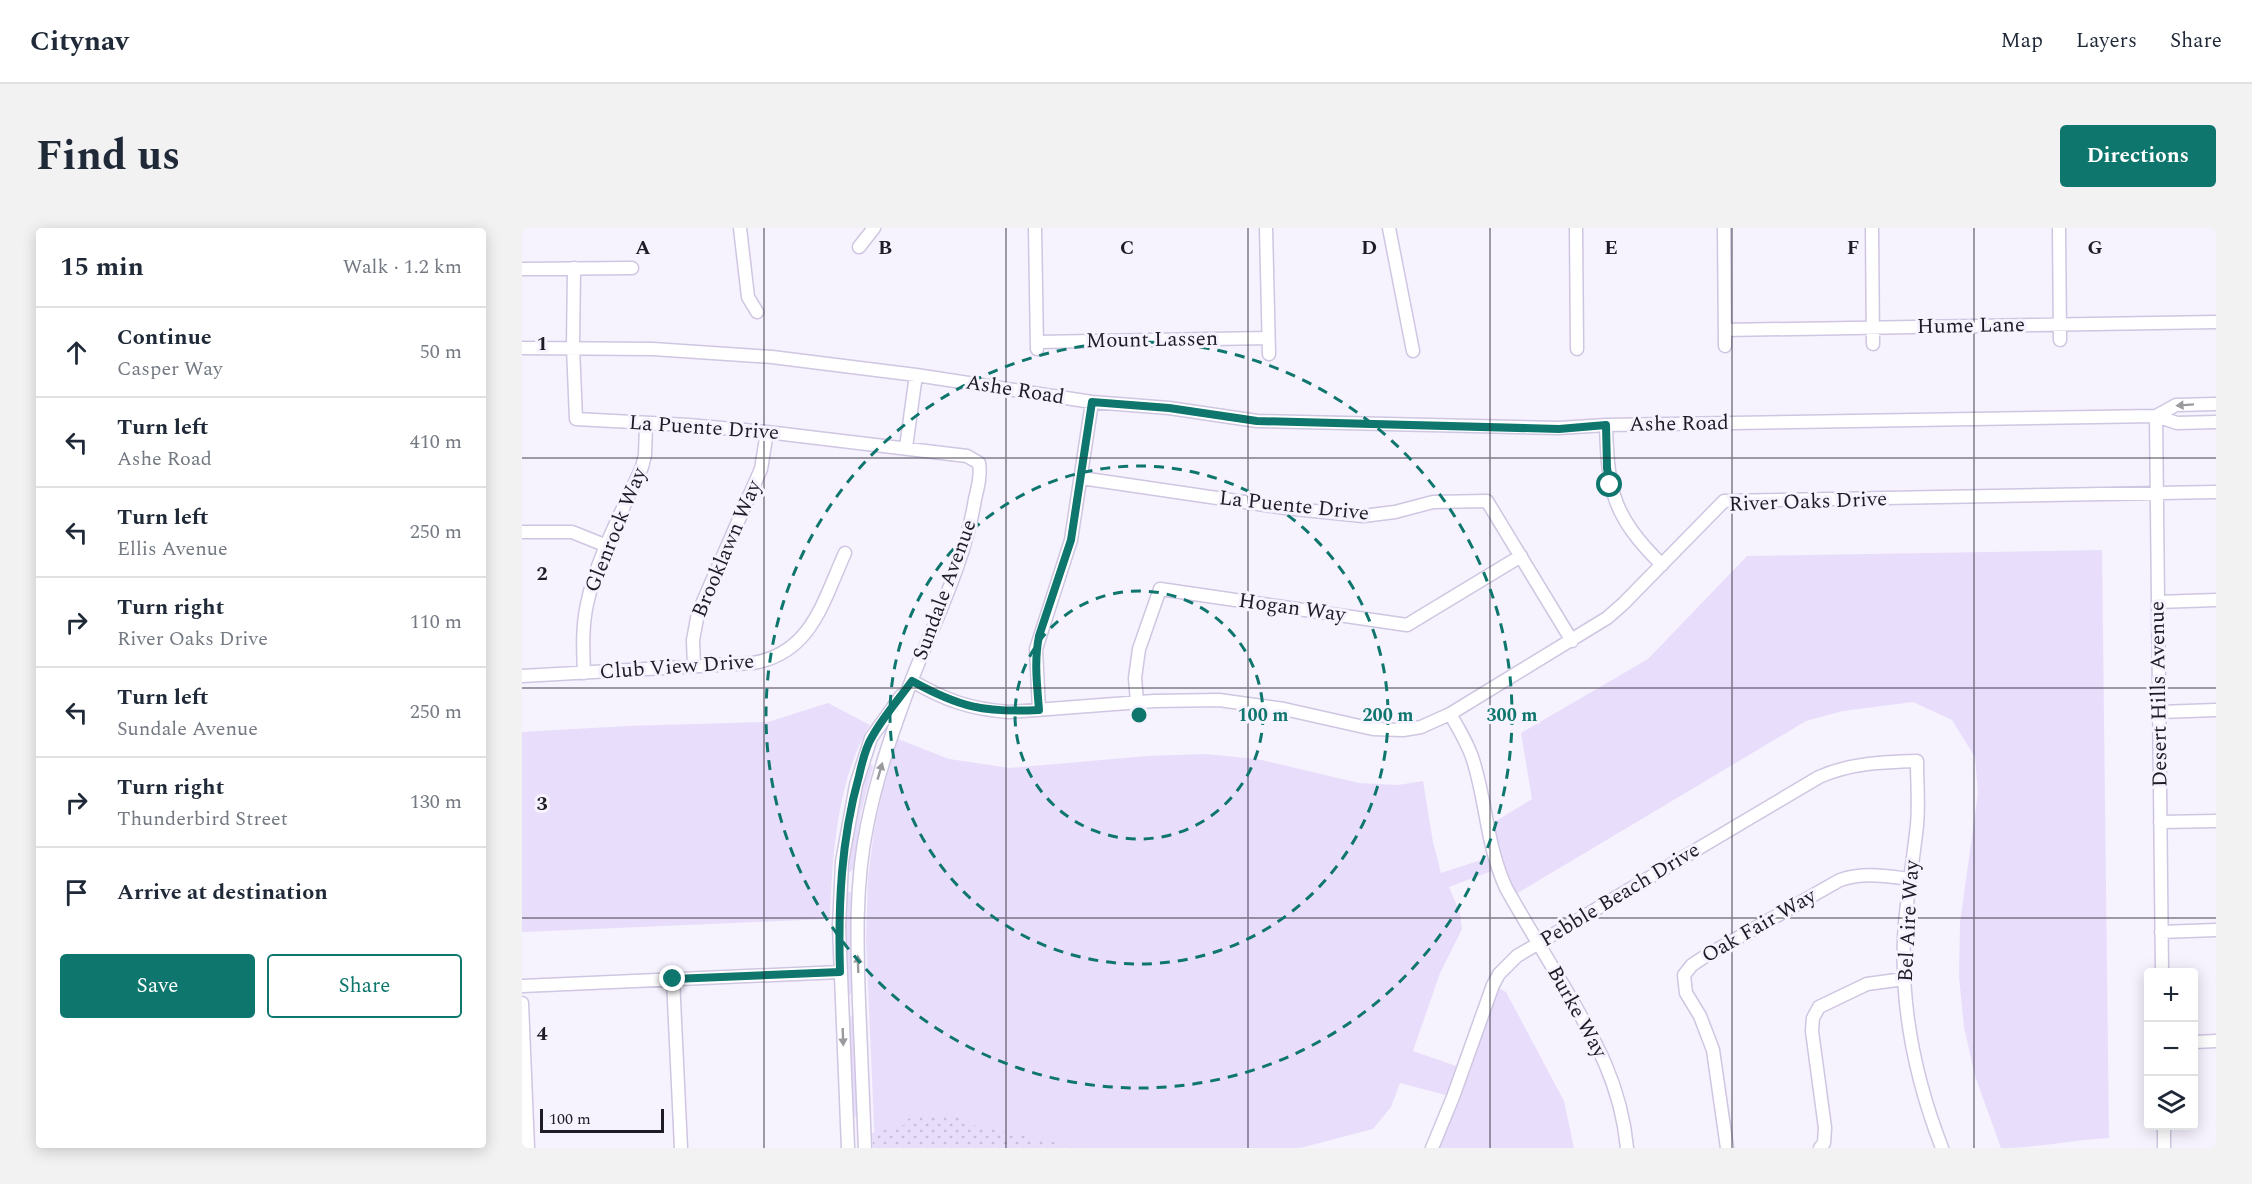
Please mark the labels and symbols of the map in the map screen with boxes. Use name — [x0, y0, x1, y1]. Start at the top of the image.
text: A — [635, 233, 651, 263]
text: B — [878, 233, 892, 263]
text: C — [1120, 233, 1134, 263]
text: D — [1361, 233, 1377, 263]
text: E — [1604, 233, 1618, 263]
text: F — [1847, 233, 1859, 263]
text: G — [2087, 233, 2103, 263]
street label: Hume Lane — [1917, 309, 2025, 343]
street label: Mount Lassen — [1086, 323, 1218, 357]
text: 1 — [536, 329, 548, 359]
street label: Ashe Road — [963, 366, 1067, 414]
one-way arrow — [2175, 401, 2194, 410]
street label: La Puente Drive — [628, 407, 780, 449]
street label: Ashe Road — [1629, 407, 1729, 441]
street label: Glenrock Way — [576, 462, 656, 597]
route start — [1596, 471, 1622, 497]
street label: Brooklawn Way — [684, 474, 771, 623]
street label: La Puente Drive — [1217, 482, 1371, 530]
street label: River Oaks Drive — [1728, 483, 1888, 521]
street label: Sundale Avenue — [905, 515, 985, 665]
text: 2 — [536, 559, 548, 589]
street label: Hogan Way — [1236, 585, 1348, 631]
street label: Desert Hills Avenue — [2141, 601, 2177, 787]
street label: Club View Drive — [599, 646, 755, 688]
text: 100 m — [1237, 702, 1289, 729]
text: 200 m — [1362, 702, 1414, 729]
text: 300 m — [1486, 702, 1538, 729]
centre of rings — [1129, 705, 1149, 725]
one-way arrow — [876, 762, 885, 780]
text: 3 — [536, 789, 548, 819]
street label: Pebble Beach Drive — [1534, 835, 1706, 955]
street label: Bel Aire Way — [1890, 858, 1928, 983]
street label: Oak Fair Way — [1696, 880, 1823, 972]
one-way arrow — [853, 954, 863, 973]
street label: Burke Way — [1539, 960, 1616, 1065]
route end — [659, 965, 685, 991]
text: 4 — [536, 1019, 548, 1049]
one-way arrow — [838, 1028, 848, 1047]
scale bar — [540, 1106, 664, 1134]

